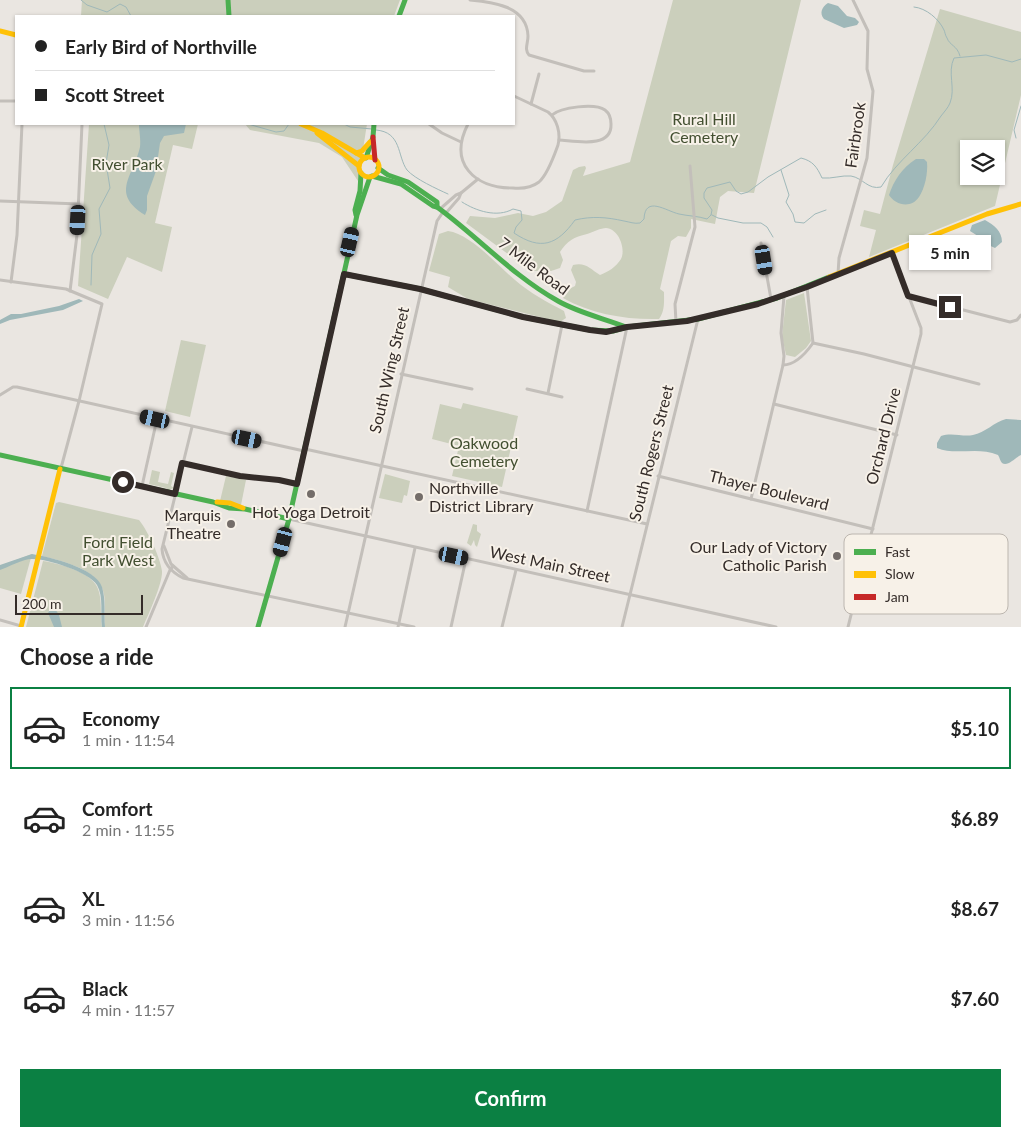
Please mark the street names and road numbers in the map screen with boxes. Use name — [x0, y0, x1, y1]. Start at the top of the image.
street label: Fairbrook — [840, 100, 869, 169]
street label: 7 Mile Road — [495, 233, 573, 298]
street label: South Wing Street — [365, 305, 412, 435]
street label: South Rogers Street — [624, 383, 677, 523]
street label: Orchard Drive — [861, 385, 904, 486]
street label: Thayer Boulevard — [707, 465, 831, 514]
street label: West Main Street — [488, 541, 612, 586]

